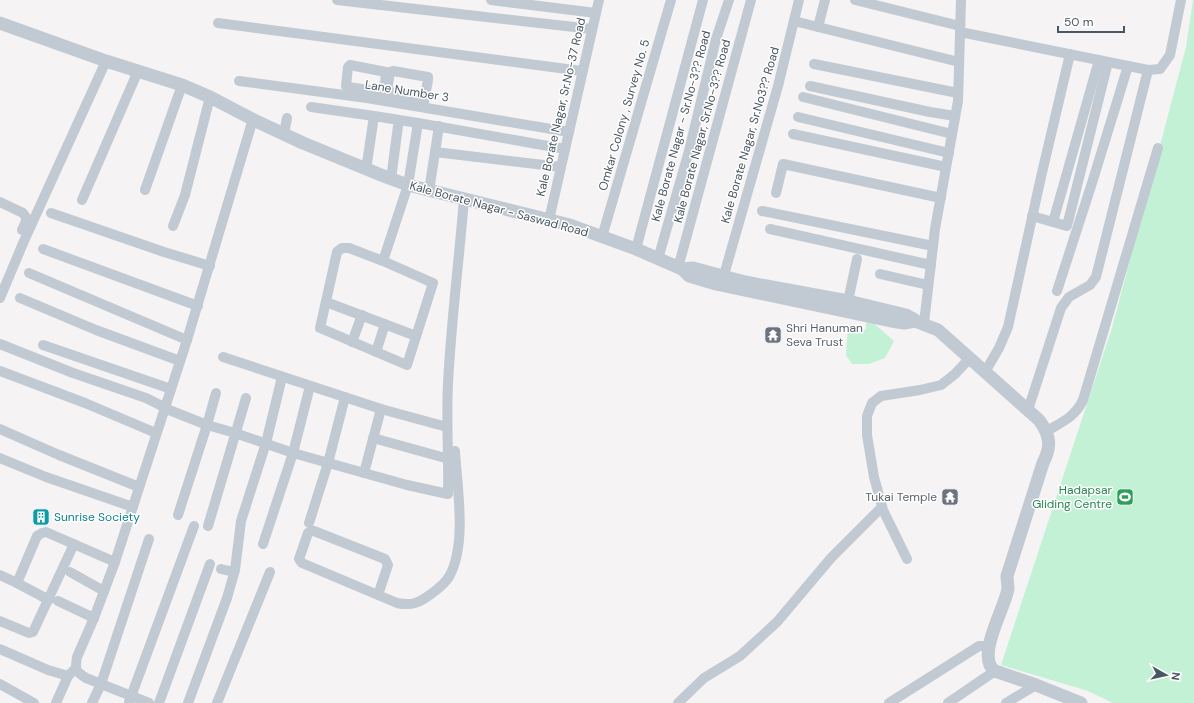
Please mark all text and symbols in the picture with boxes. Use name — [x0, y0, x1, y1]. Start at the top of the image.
scale bar — [1058, 8, 1124, 34]
text: 50 m — [1064, 14, 1093, 30]
street label: Kale Borate Nagar, Sr.No-37 Road — [533, 16, 589, 198]
street label: Kale Borate Nagar - Sr.No-3?? Road — [648, 29, 714, 223]
street label: Omkar Colony , Survey No. 5 — [595, 38, 653, 192]
street label: Kale Borate Nagar, Sr.No-3?? Road — [670, 38, 734, 224]
street label: Kale Borate Nagar, Sr.No3?? Road — [717, 45, 783, 225]
street label: Lane Number 3 — [364, 76, 450, 106]
street label: Kale Borate Nagar - Saswad Road — [408, 177, 590, 241]
place label: Shri Hanuman Seva Trust — [786, 320, 863, 350]
temple icon: Shri Hanuman Seva Trust — [763, 325, 783, 345]
place label: Hadapsar Gliding Centre — [1032, 482, 1113, 512]
temple icon: Tukai Temple — [940, 487, 960, 507]
sports icon: Hadapsar Gliding Centre — [1115, 487, 1135, 507]
place label: Tukai Temple — [865, 489, 937, 505]
building icon: Sunrise Society — [31, 507, 51, 527]
place label: Sunrise Society — [54, 509, 140, 525]
north arrow — [1146, 655, 1186, 695]
text: N — [1168, 671, 1183, 681]

